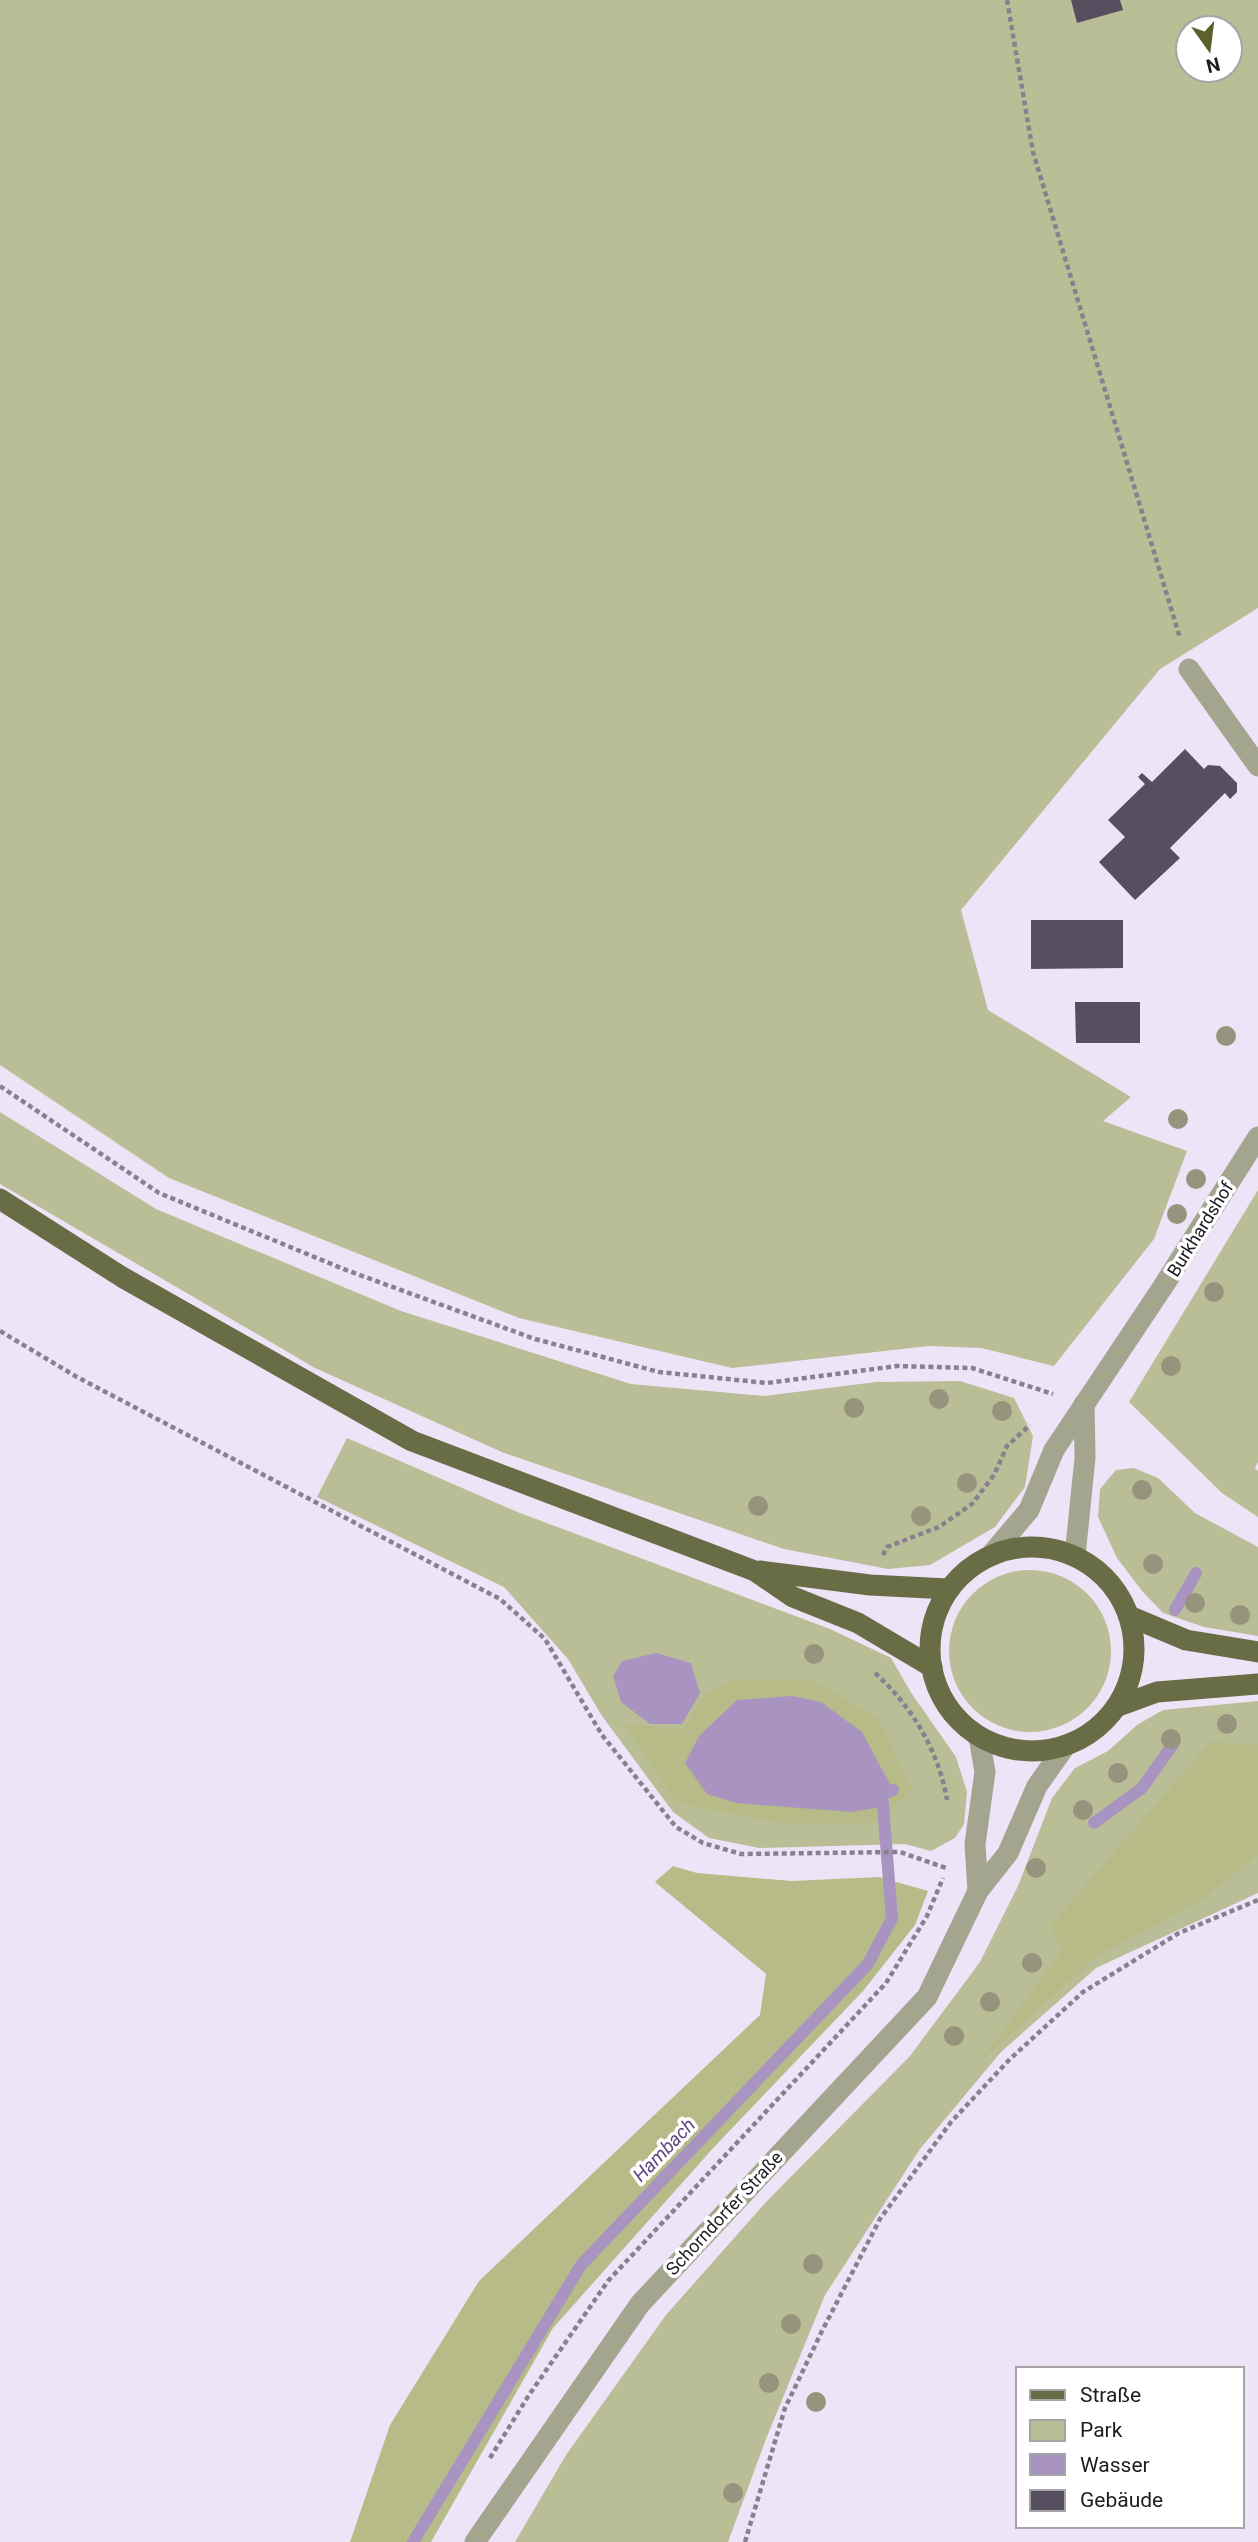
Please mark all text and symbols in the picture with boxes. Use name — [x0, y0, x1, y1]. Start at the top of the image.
north arrow — [1174, 14, 1244, 84]
text: N — [1204, 52, 1222, 78]
street label: Burkhardshof — [1163, 1177, 1238, 1280]
water label: Hambach — [628, 2113, 700, 2187]
street label: Schorndorfer Straße — [661, 2147, 787, 2279]
legend — [1016, 2367, 1244, 2528]
text: Straße — [1080, 2383, 1141, 2407]
text: Park — [1080, 2418, 1123, 2442]
text: Wasser — [1080, 2453, 1150, 2477]
text: Gebäude — [1080, 2488, 1163, 2512]

